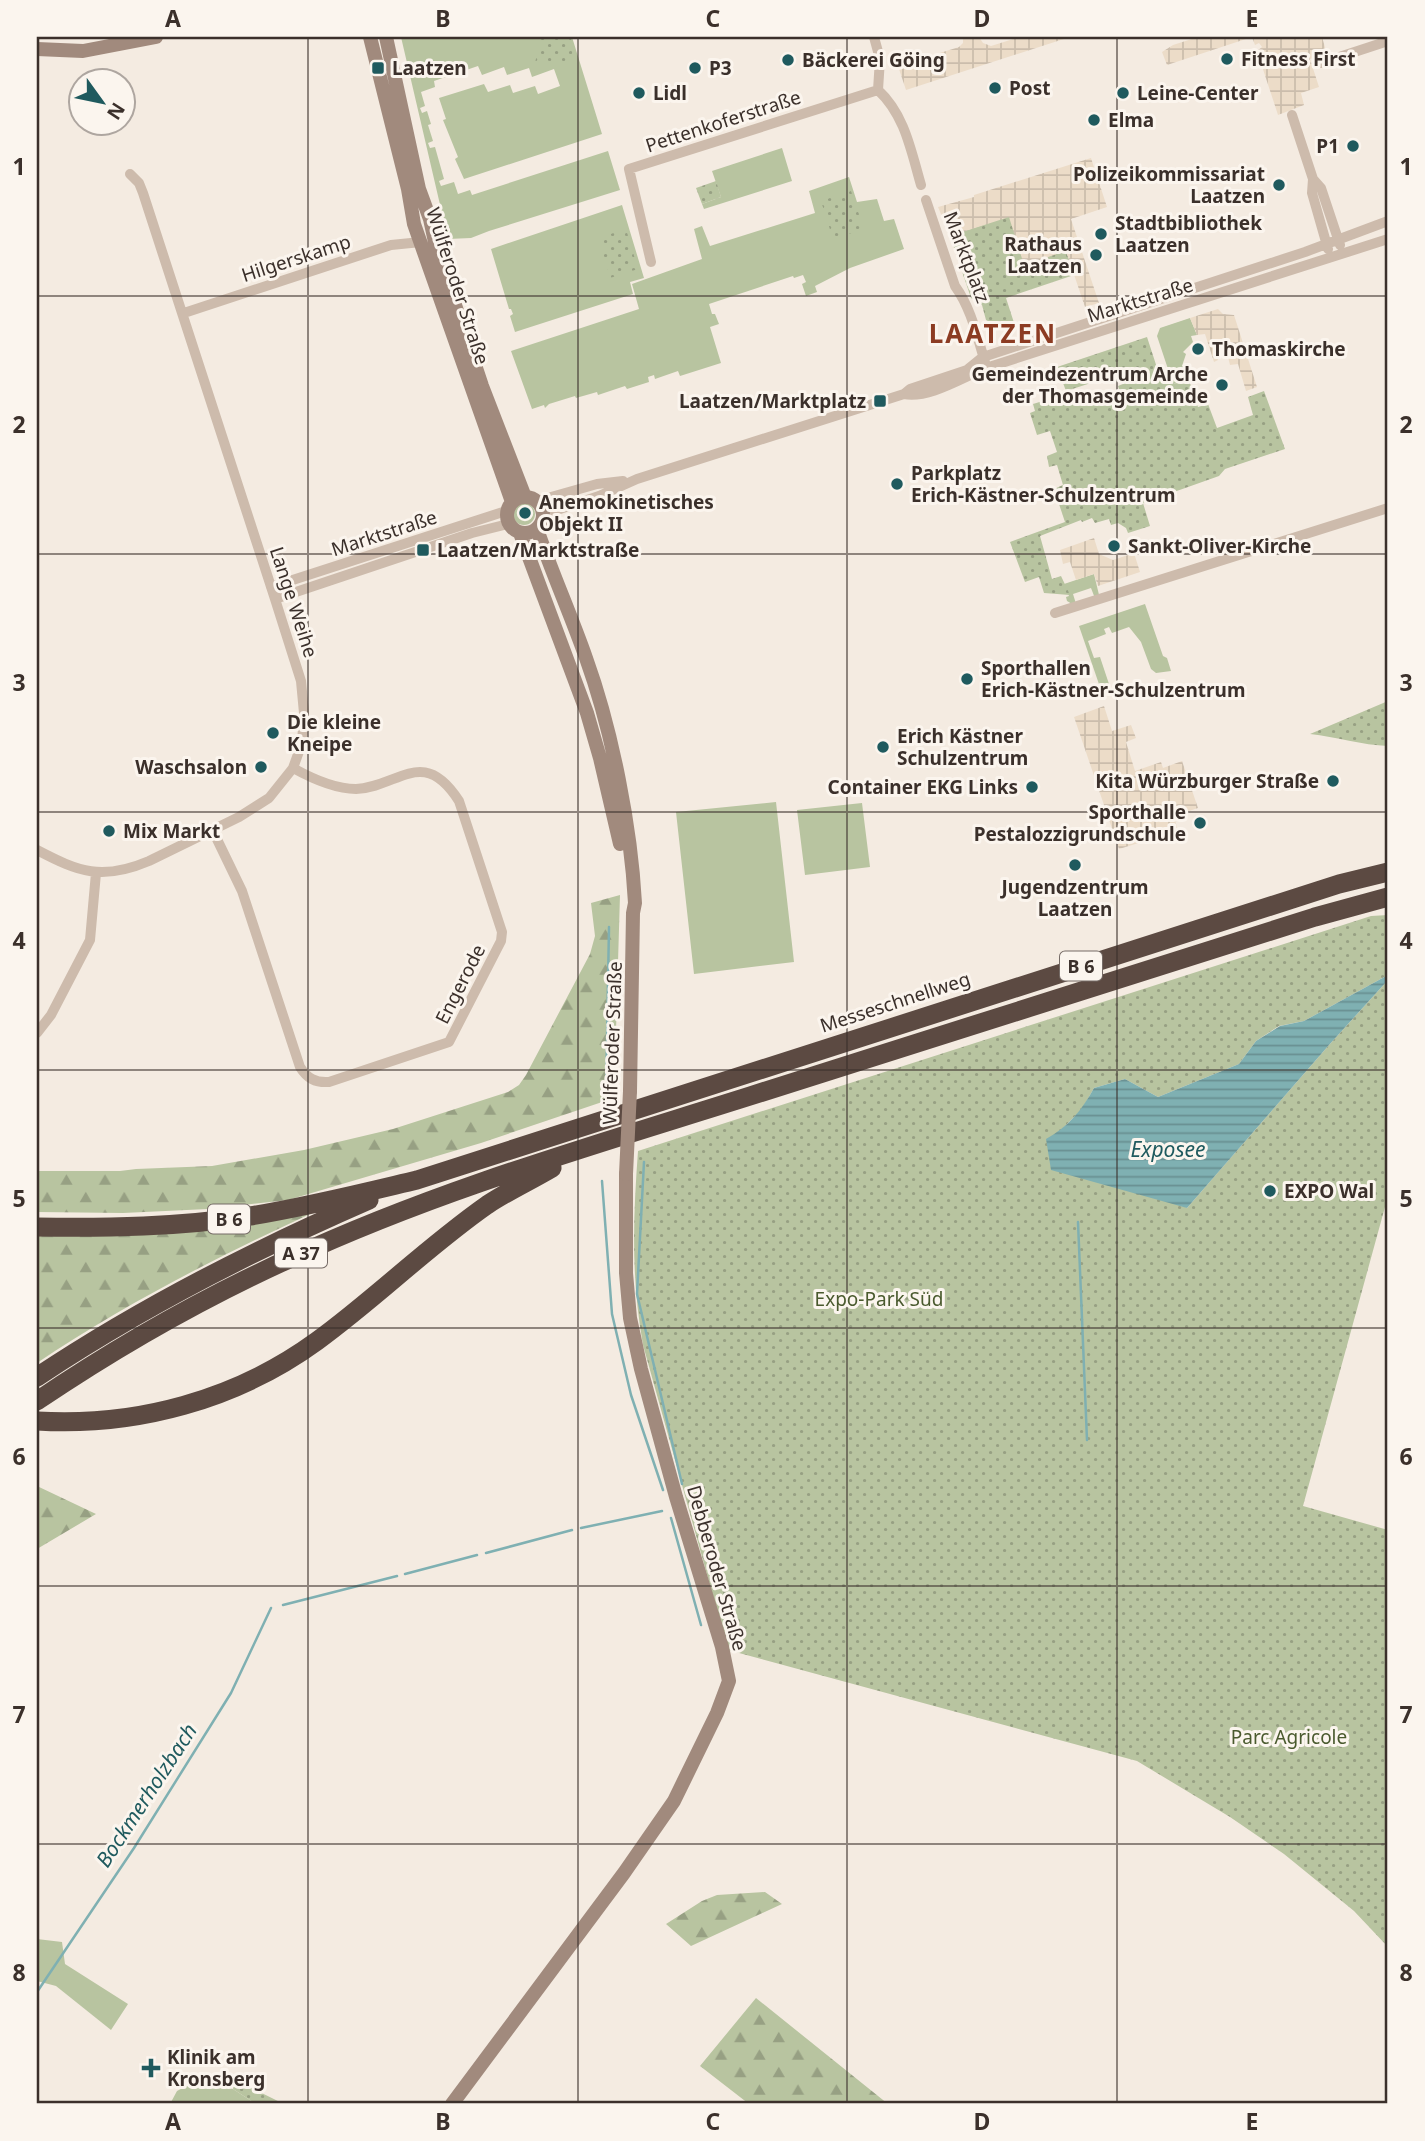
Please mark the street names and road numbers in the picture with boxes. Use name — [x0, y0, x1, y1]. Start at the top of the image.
street label: Pettenkoferstraße — [642, 84, 804, 158]
street label: Wülferoder Straße — [420, 204, 496, 368]
street label: Marktplatz — [938, 208, 996, 306]
street label: Hilgerskamp — [238, 228, 354, 288]
street label: Marktstraße — [1084, 272, 1196, 328]
street label: Marktstraße — [328, 504, 440, 562]
street label: Lange Weihe — [264, 543, 324, 661]
street label: Engerode — [429, 940, 491, 1028]
road number: B 6 — [1060, 951, 1102, 981]
street label: Wülferoder Straße — [596, 961, 628, 1125]
street label: Messeschnellweg — [817, 965, 973, 1039]
road number: B 6 — [208, 1204, 250, 1234]
road number: A 37 — [275, 1238, 327, 1268]
street label: Debberoder Straße — [681, 1482, 753, 1654]

